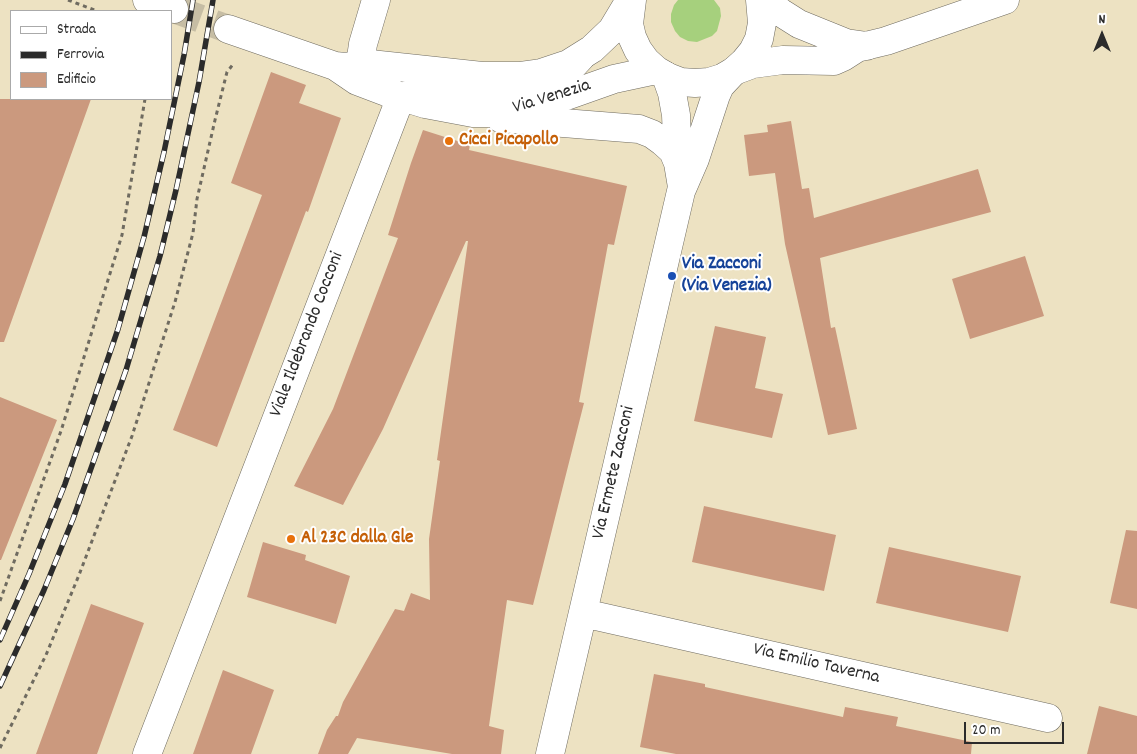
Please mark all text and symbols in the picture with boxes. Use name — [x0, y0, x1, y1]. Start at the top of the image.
legend — [10, 10, 172, 100]
north arrow — [1077, 10, 1127, 60]
text: N — [1099, 10, 1105, 30]
text: Strada — [57, 19, 96, 41]
text: Ferrovia — [57, 44, 104, 66]
text: Edificio — [57, 69, 96, 91]
street label: Via Venezia — [510, 75, 594, 121]
place label: Cicci Picapollo — [459, 130, 558, 152]
marker: Cicci Picapollo — [443, 135, 455, 147]
street label: Viale Ildebrando Cocconi — [266, 249, 350, 421]
place label: Via Zacconi (Via Venezia) — [682, 254, 772, 298]
marker: Via Zacconi (Via Venezia) — [666, 270, 678, 282]
street label: Via Ermete Zacconi — [589, 404, 641, 542]
place label: Al 23C dalla Gle — [301, 528, 413, 550]
marker: Al 23C dalla Gle — [285, 533, 297, 545]
street label: Via Emilio Taverna — [750, 639, 882, 691]
scale bar — [967, 712, 1067, 744]
text: 20 m — [972, 720, 1000, 742]

